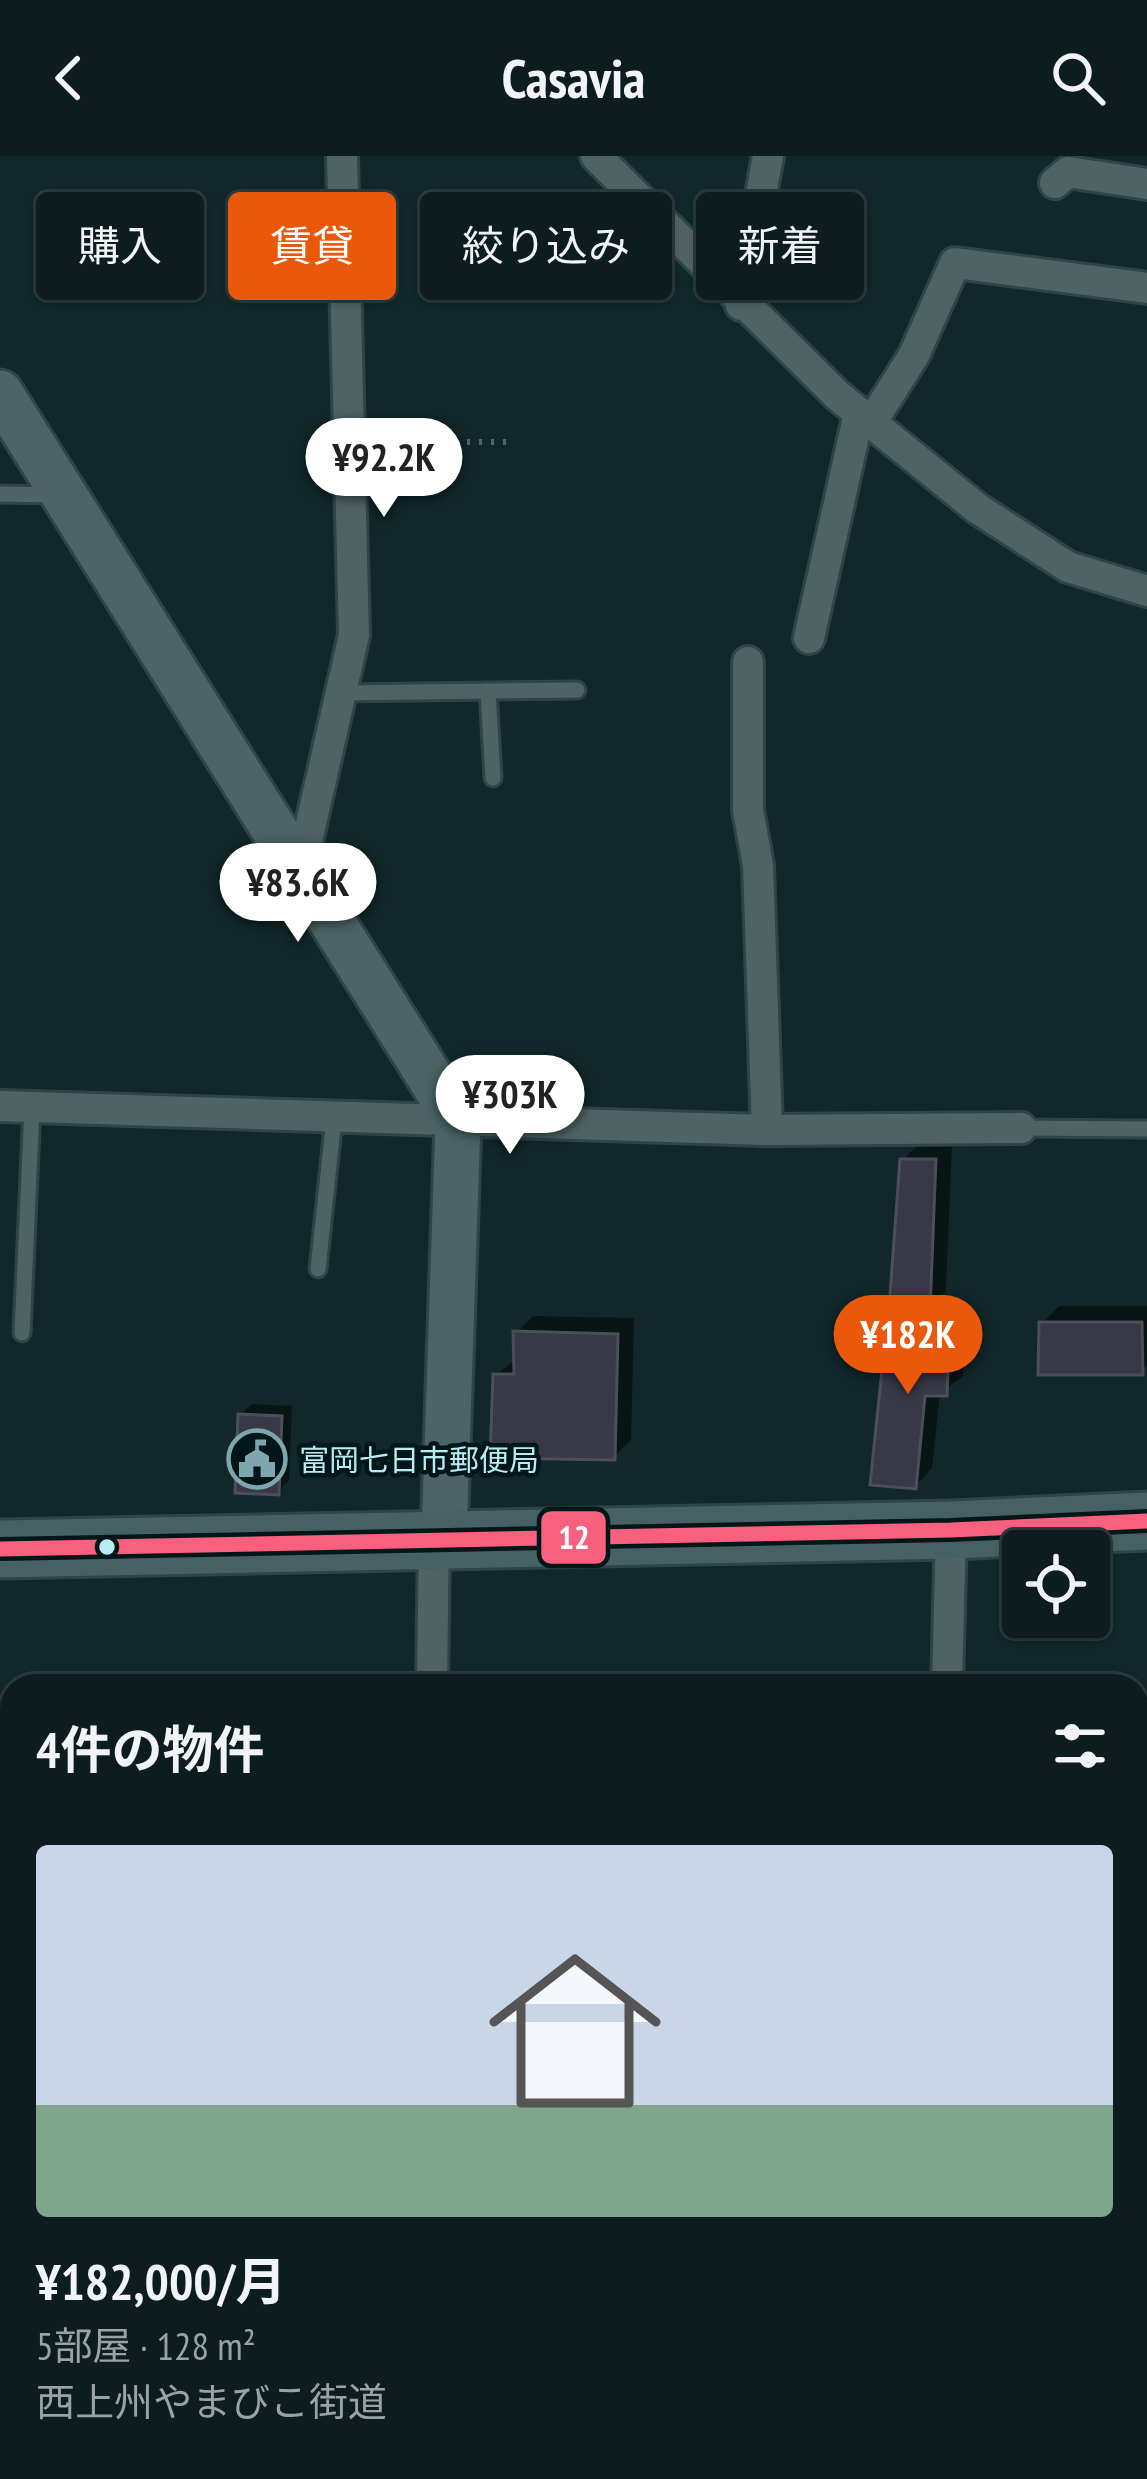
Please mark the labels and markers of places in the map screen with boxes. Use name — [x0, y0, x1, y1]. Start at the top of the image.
pin: ¥92.2K — [286, 418, 482, 520]
pin: ¥83.6K — [200, 843, 396, 945]
pin: ¥303K — [426, 1055, 594, 1157]
pin: ¥182K — [824, 1295, 992, 1397]
public building icon: 富岡七日市郵便局 — [226, 1428, 288, 1490]
place label: 富岡七日市郵便局 — [299, 1440, 539, 1479]
unlabelled marker — [96, 1536, 118, 1558]

